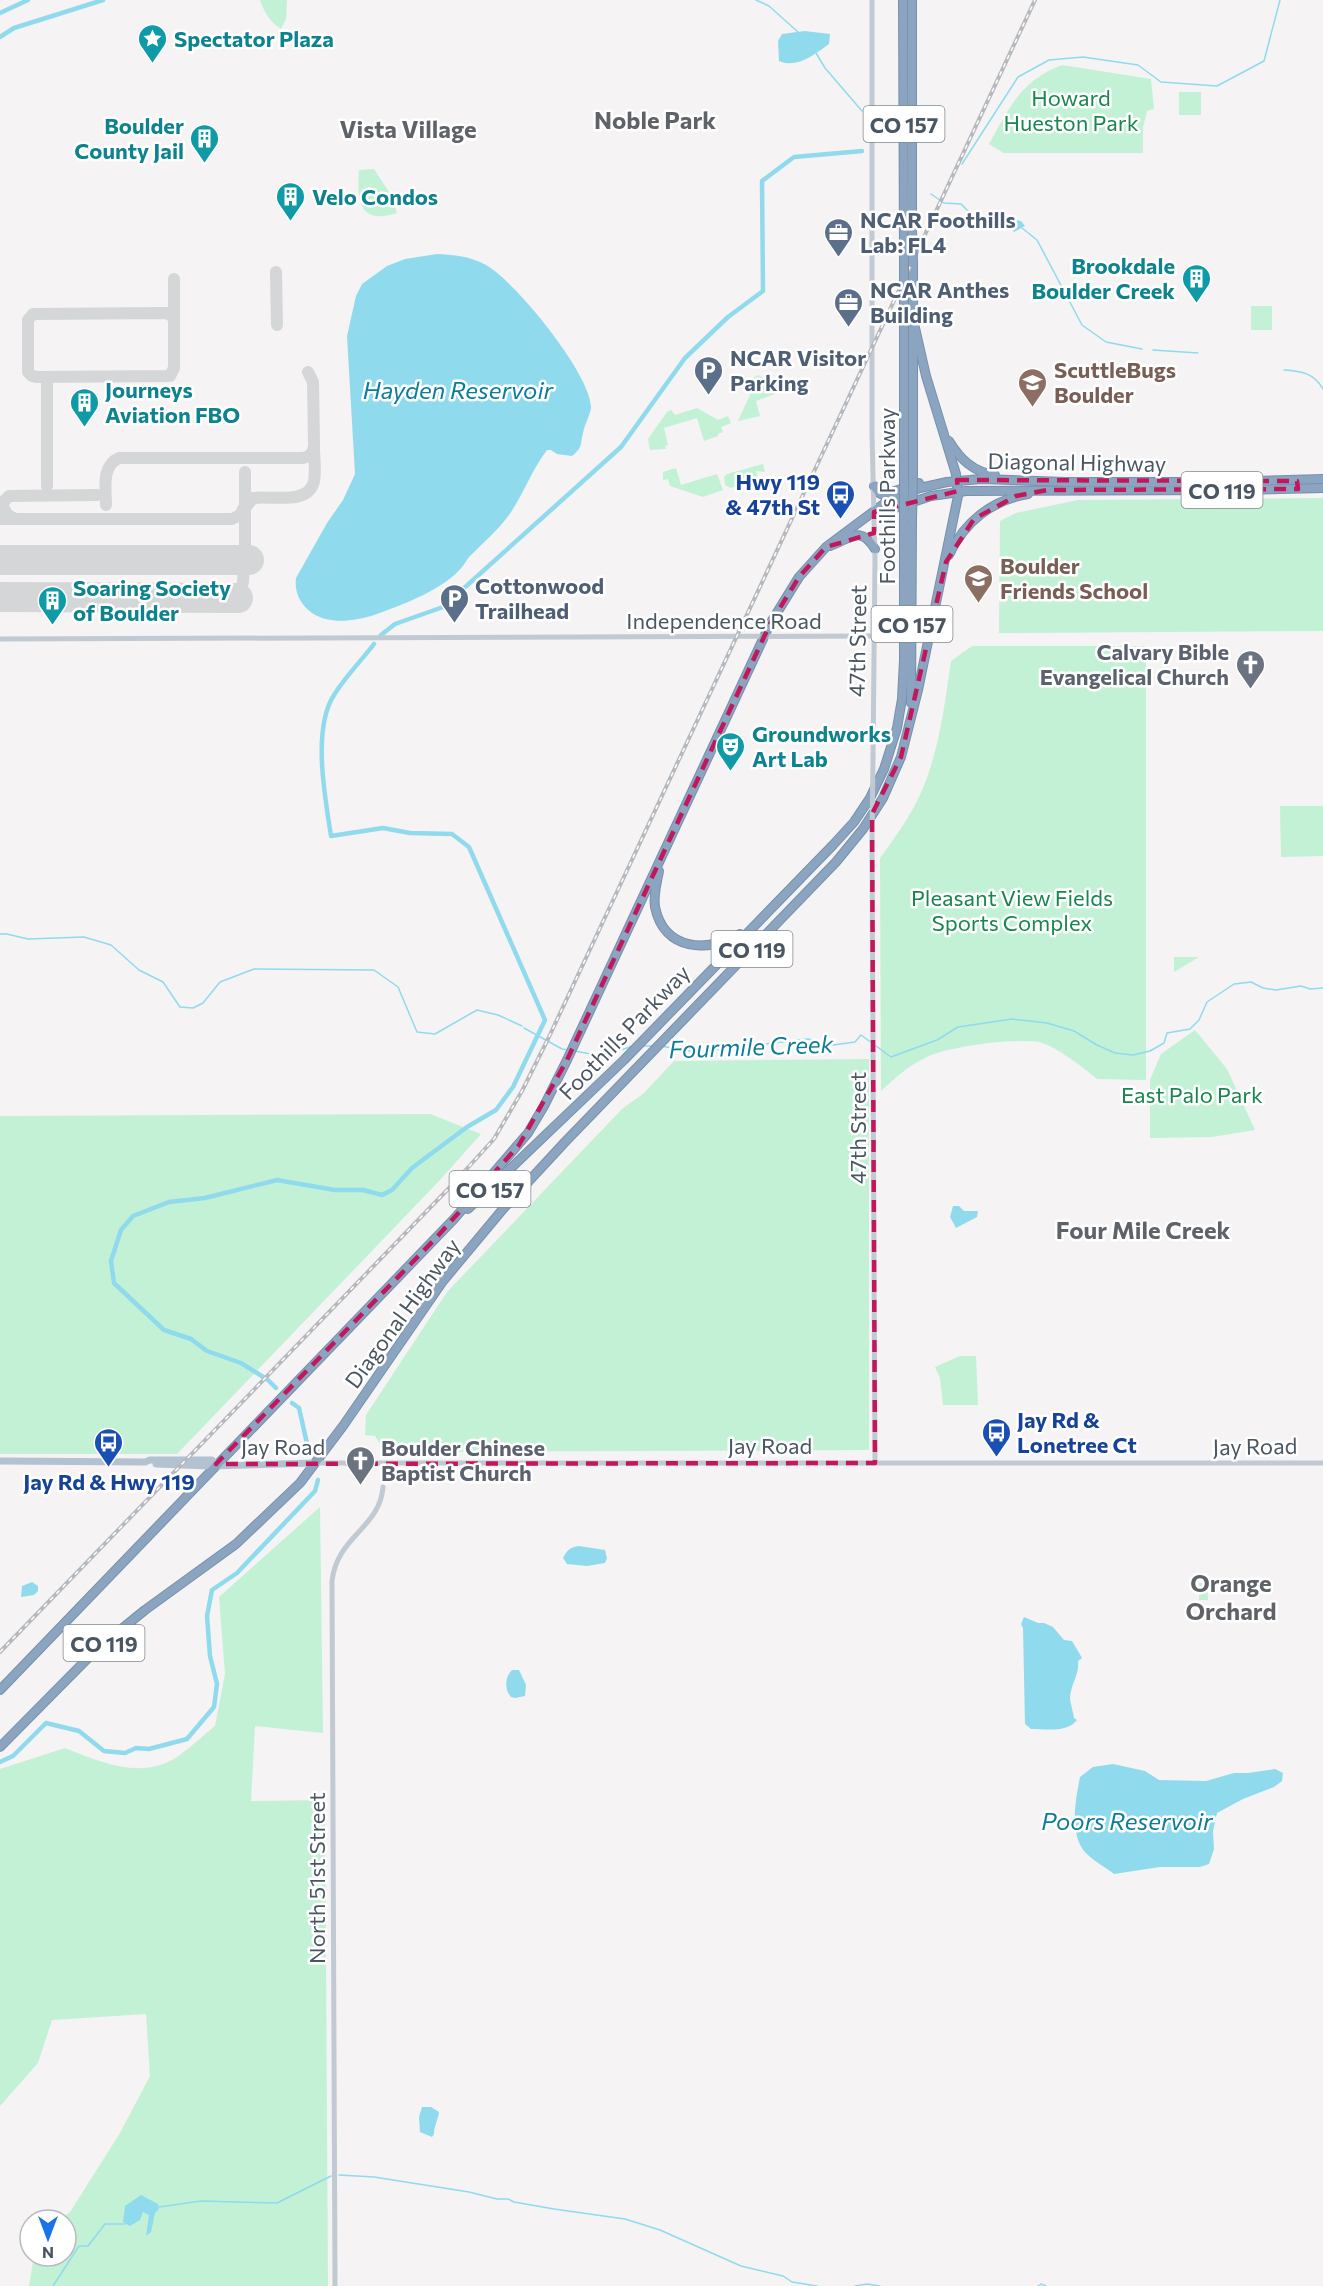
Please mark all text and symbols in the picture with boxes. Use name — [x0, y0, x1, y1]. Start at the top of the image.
place icon: Spectator Plaza — [137, 22, 169, 64]
place label: Spectator Plaza — [174, 25, 334, 52]
park label: Howard Hueston Park — [1003, 84, 1139, 136]
district label: Noble Park — [594, 105, 716, 134]
road number: CO 157 — [864, 106, 944, 142]
place label: Boulder County Jail — [74, 112, 184, 164]
district label: Vista Village — [339, 114, 477, 143]
building icon: Boulder County Jail — [189, 122, 221, 164]
building icon: Velo Condos — [275, 180, 307, 222]
place label: Velo Condos — [312, 183, 438, 210]
place label: NCAR Foothills Lab: FL4 — [860, 206, 1016, 258]
office icon: NCAR Foothills Lab: FL4 — [823, 216, 855, 258]
place label: Brookdale Boulder Creek — [1031, 252, 1175, 304]
building icon: Brookdale Boulder Creek — [1180, 262, 1212, 304]
place label: NCAR Anthes Building — [870, 276, 1009, 328]
office icon: NCAR Anthes Building — [833, 286, 865, 328]
place label: NCAR Visitor Parking — [730, 344, 866, 396]
parking icon: NCAR Visitor Parking — [693, 354, 725, 396]
place label: ScuttleBugs Boulder — [1054, 356, 1176, 408]
school or university icon: ScuttleBugs Boulder — [1017, 366, 1049, 408]
water label: Hayden Reservoir — [363, 375, 555, 404]
place label: Journeys Aviation FBO — [105, 376, 240, 428]
building icon: Journeys Aviation FBO — [68, 386, 100, 428]
street label: Foothills Parkway — [873, 407, 900, 585]
street label: Diagonal Highway — [987, 447, 1167, 477]
place label: Hwy 119 & 47th St — [725, 468, 820, 520]
road number: CO 119 — [1182, 472, 1262, 508]
bus stop icon: Hwy 119 & 47th St — [825, 478, 857, 520]
place label: Boulder Friends School — [1000, 552, 1148, 604]
school or university icon: Boulder Friends School — [963, 562, 995, 604]
place label: Cottonwood Trailhead — [475, 572, 604, 624]
place label: Soaring Society of Boulder — [73, 574, 231, 626]
parking icon: Cottonwood Trailhead — [438, 582, 470, 624]
building icon: Soaring Society of Boulder — [36, 584, 68, 626]
street label: 47th Street — [843, 585, 871, 697]
road number: CO 157 — [872, 606, 952, 642]
street label: Independence Road — [626, 607, 822, 634]
place label: Calvary Bible Evangelical Church — [1040, 638, 1229, 690]
church icon: Calvary Bible Evangelical Church — [1234, 648, 1266, 690]
place label: Groundworks Art Lab — [752, 720, 891, 772]
theatre icon: Groundworks Art Lab — [715, 730, 747, 772]
park label: Pleasant View Fields Sports Complex — [911, 884, 1113, 936]
road number: CO 119 — [712, 931, 792, 967]
street label: Foothills Parkway — [553, 959, 695, 1105]
water label: Fourmile Creek — [668, 1029, 835, 1063]
street label: 47th Street — [844, 1072, 871, 1184]
park label: East Palo Park — [1121, 1081, 1263, 1108]
road number: CO 157 — [450, 1171, 530, 1207]
district label: Four Mile Creek — [1056, 1215, 1231, 1244]
street label: Diagonal Highway — [339, 1233, 465, 1393]
place label: Jay Rd & Lonetree Ct — [1017, 1406, 1137, 1458]
bus stop icon: Jay Rd & Lonetree Ct — [980, 1416, 1012, 1458]
bus stop icon: Jay Rd & Hwy 119 — [93, 1426, 125, 1468]
street label: Jay Road — [728, 1432, 812, 1459]
street label: Jay Road — [1212, 1432, 1298, 1460]
street label: Jay Road — [241, 1433, 325, 1460]
place label: Boulder Chinese Baptist Church — [381, 1434, 545, 1486]
church icon: Boulder Chinese Baptist Church — [344, 1444, 376, 1486]
place label: Jay Rd & Hwy 119 — [23, 1468, 195, 1495]
district label: Orange Orchard — [1186, 1568, 1276, 1625]
road number: CO 119 — [63, 1625, 144, 1661]
street label: North 51st Street — [303, 1792, 330, 1964]
water label: Poors Reservoir — [1041, 1806, 1214, 1835]
north arrow — [18, 2208, 78, 2268]
text: N — [42, 2244, 54, 2263]

